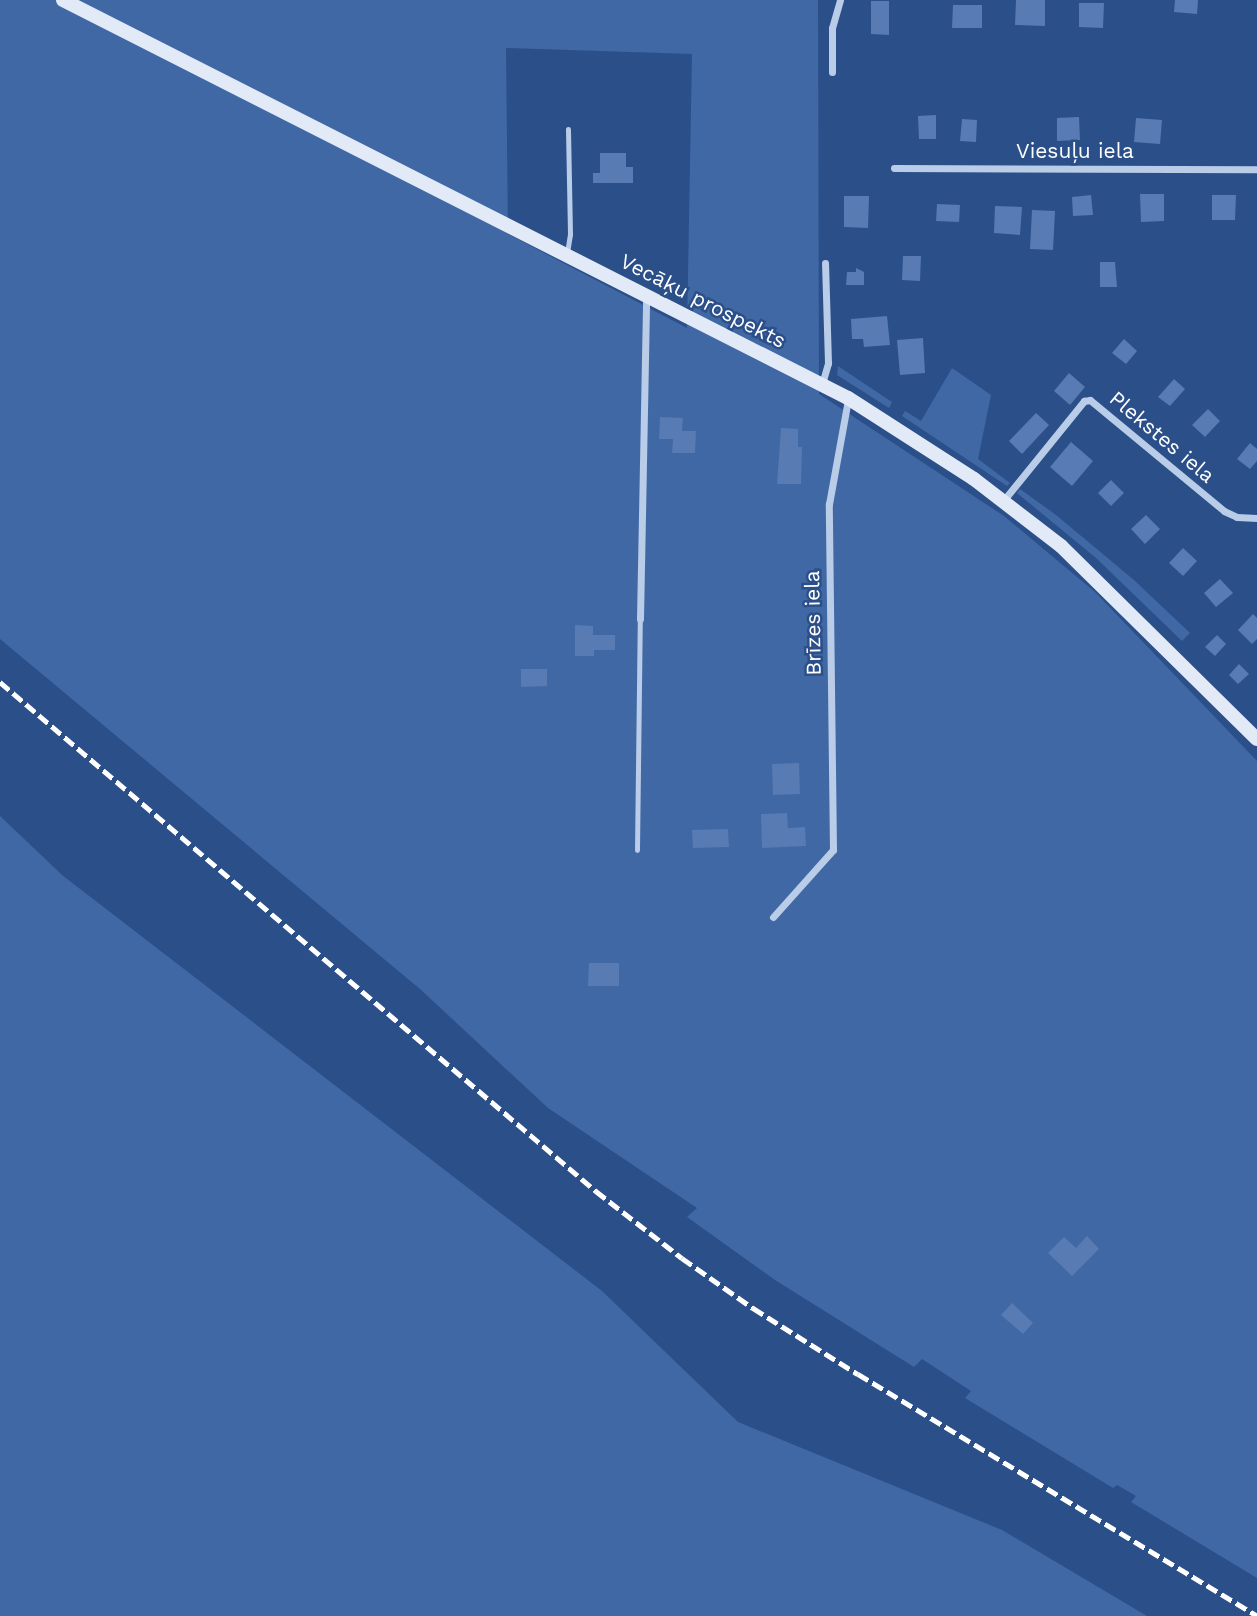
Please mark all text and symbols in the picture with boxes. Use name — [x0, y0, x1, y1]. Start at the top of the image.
street label: Viesuļu iela — [1016, 138, 1134, 164]
street label: Vecāķu prospekts — [616, 248, 790, 354]
street label: Plekstes iela — [1104, 386, 1220, 488]
street label: Brīzes iela — [799, 570, 827, 676]

